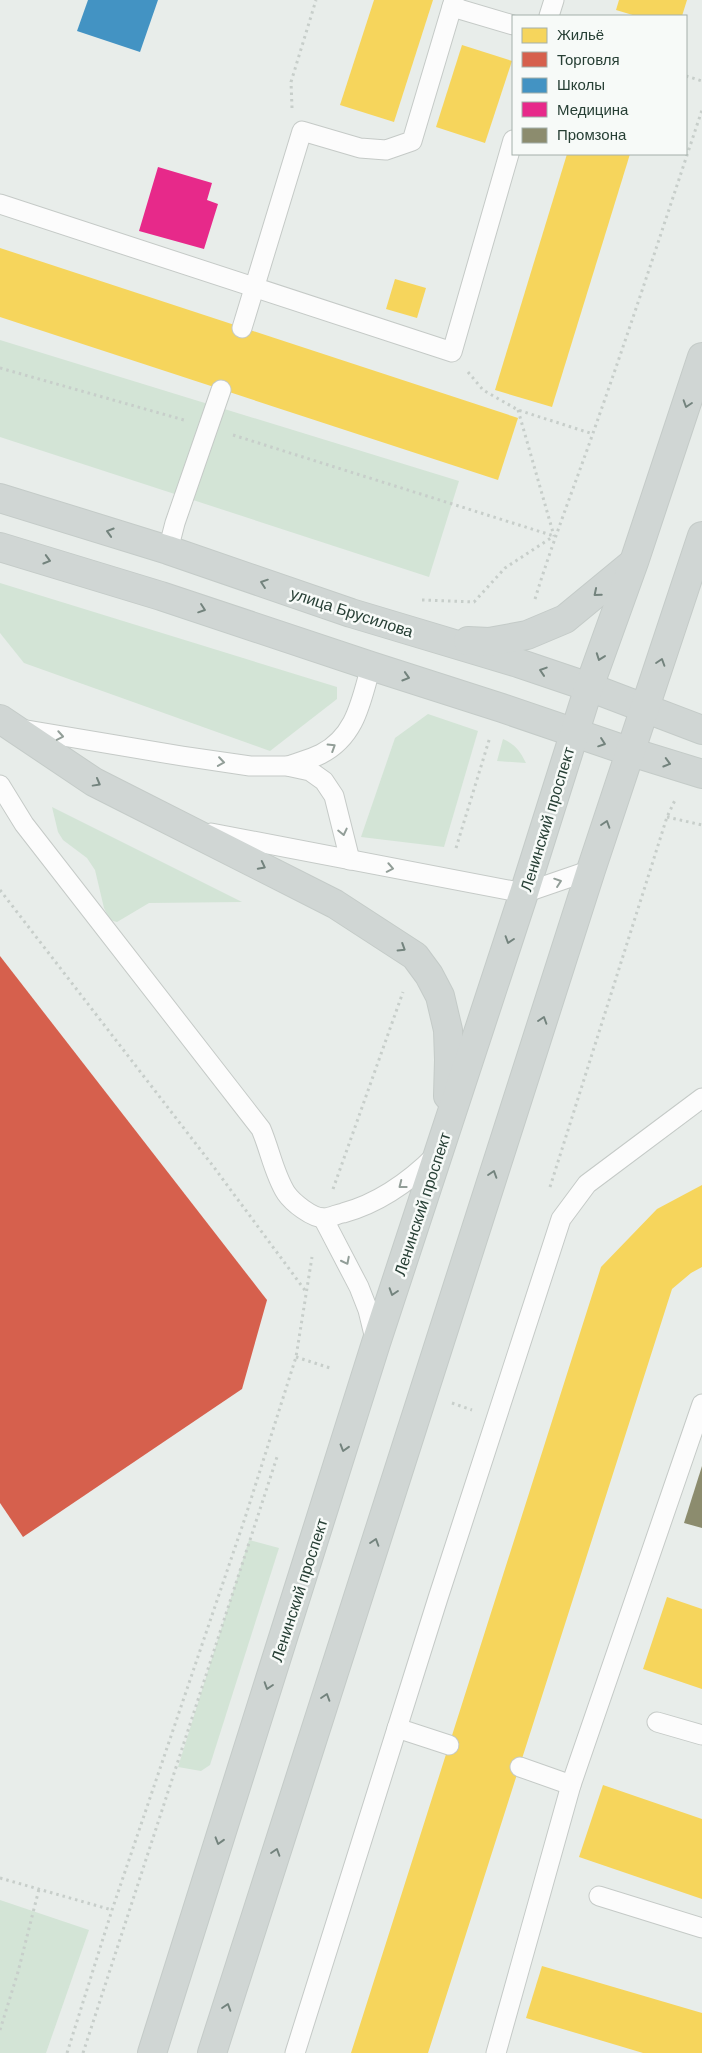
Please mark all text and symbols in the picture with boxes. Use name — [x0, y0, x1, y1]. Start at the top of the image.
legend — [512, 15, 687, 155]
text: Жильё — [557, 26, 604, 43]
text: Торговля — [557, 51, 620, 68]
text: Школы — [557, 76, 605, 93]
text: Медицина — [557, 101, 629, 118]
text: Промзона — [557, 126, 627, 143]
one-way arrow — [682, 399, 692, 407]
one-way arrow — [106, 528, 115, 538]
one-way arrow — [42, 555, 51, 565]
one-way arrow — [261, 579, 269, 589]
street label: улица Брусилова — [288, 585, 415, 640]
one-way arrow — [594, 588, 603, 596]
one-way arrow — [197, 604, 206, 614]
one-way arrow — [596, 653, 606, 661]
one-way arrow — [655, 658, 665, 666]
one-way arrow — [539, 667, 547, 677]
one-way arrow — [401, 672, 409, 682]
one-way arrow — [56, 730, 64, 740]
one-way arrow — [598, 737, 606, 747]
one-way arrow — [326, 744, 335, 754]
street label: Ленинский проспект — [517, 744, 578, 893]
one-way arrow — [216, 756, 225, 766]
one-way arrow — [662, 757, 670, 767]
one-way arrow — [92, 777, 101, 787]
one-way arrow — [601, 820, 611, 829]
one-way arrow — [337, 827, 348, 836]
one-way arrow — [257, 860, 266, 870]
one-way arrow — [385, 863, 394, 873]
one-way arrow — [553, 878, 561, 888]
one-way arrow — [505, 935, 515, 943]
one-way arrow — [397, 942, 406, 951]
one-way arrow — [538, 1016, 548, 1024]
street label: Ленинский проспект — [391, 1130, 454, 1278]
one-way arrow — [488, 1171, 498, 1179]
one-way arrow — [399, 1179, 408, 1187]
one-way arrow — [340, 1256, 350, 1265]
one-way arrow — [389, 1288, 399, 1296]
one-way arrow — [340, 1443, 350, 1451]
street label: Ленинский проспект — [268, 1516, 331, 1664]
one-way arrow — [370, 1539, 380, 1547]
one-way arrow — [264, 1681, 274, 1689]
one-way arrow — [320, 1693, 330, 1702]
one-way arrow — [215, 1836, 225, 1844]
one-way arrow — [271, 1848, 281, 1856]
one-way arrow — [221, 2003, 231, 2011]

